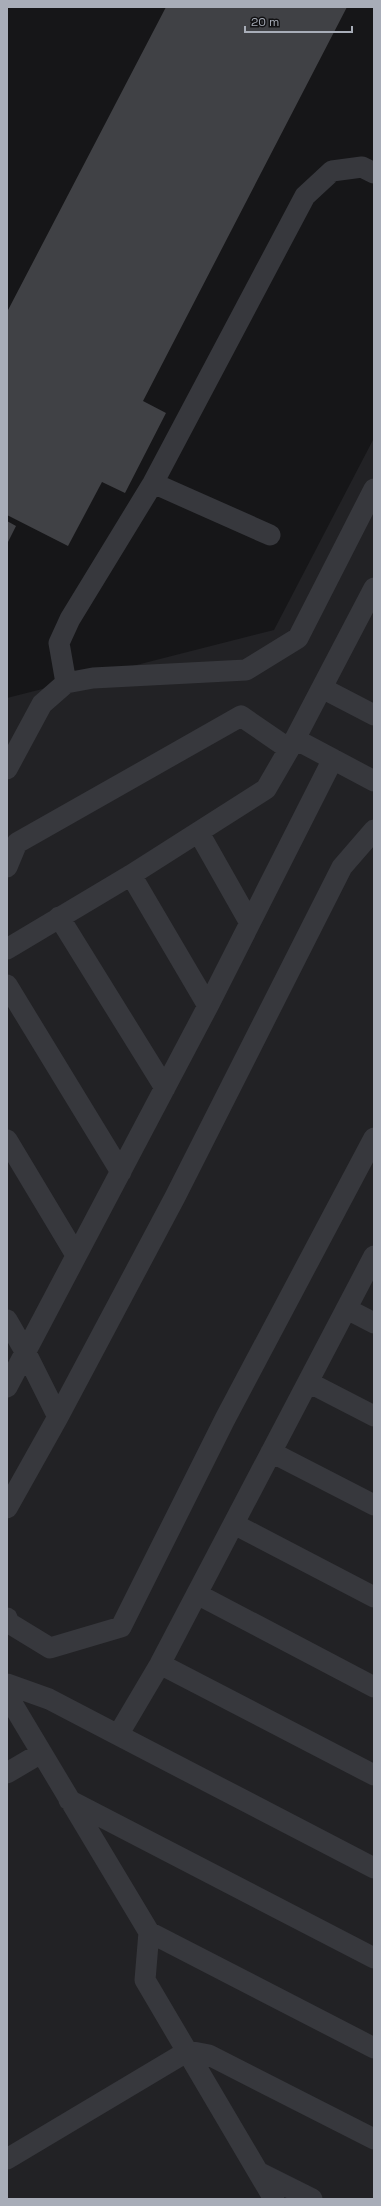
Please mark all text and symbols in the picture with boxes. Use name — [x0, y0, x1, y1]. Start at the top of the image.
scale bar — [245, 8, 352, 34]
text: 20 m — [251, 14, 279, 30]

